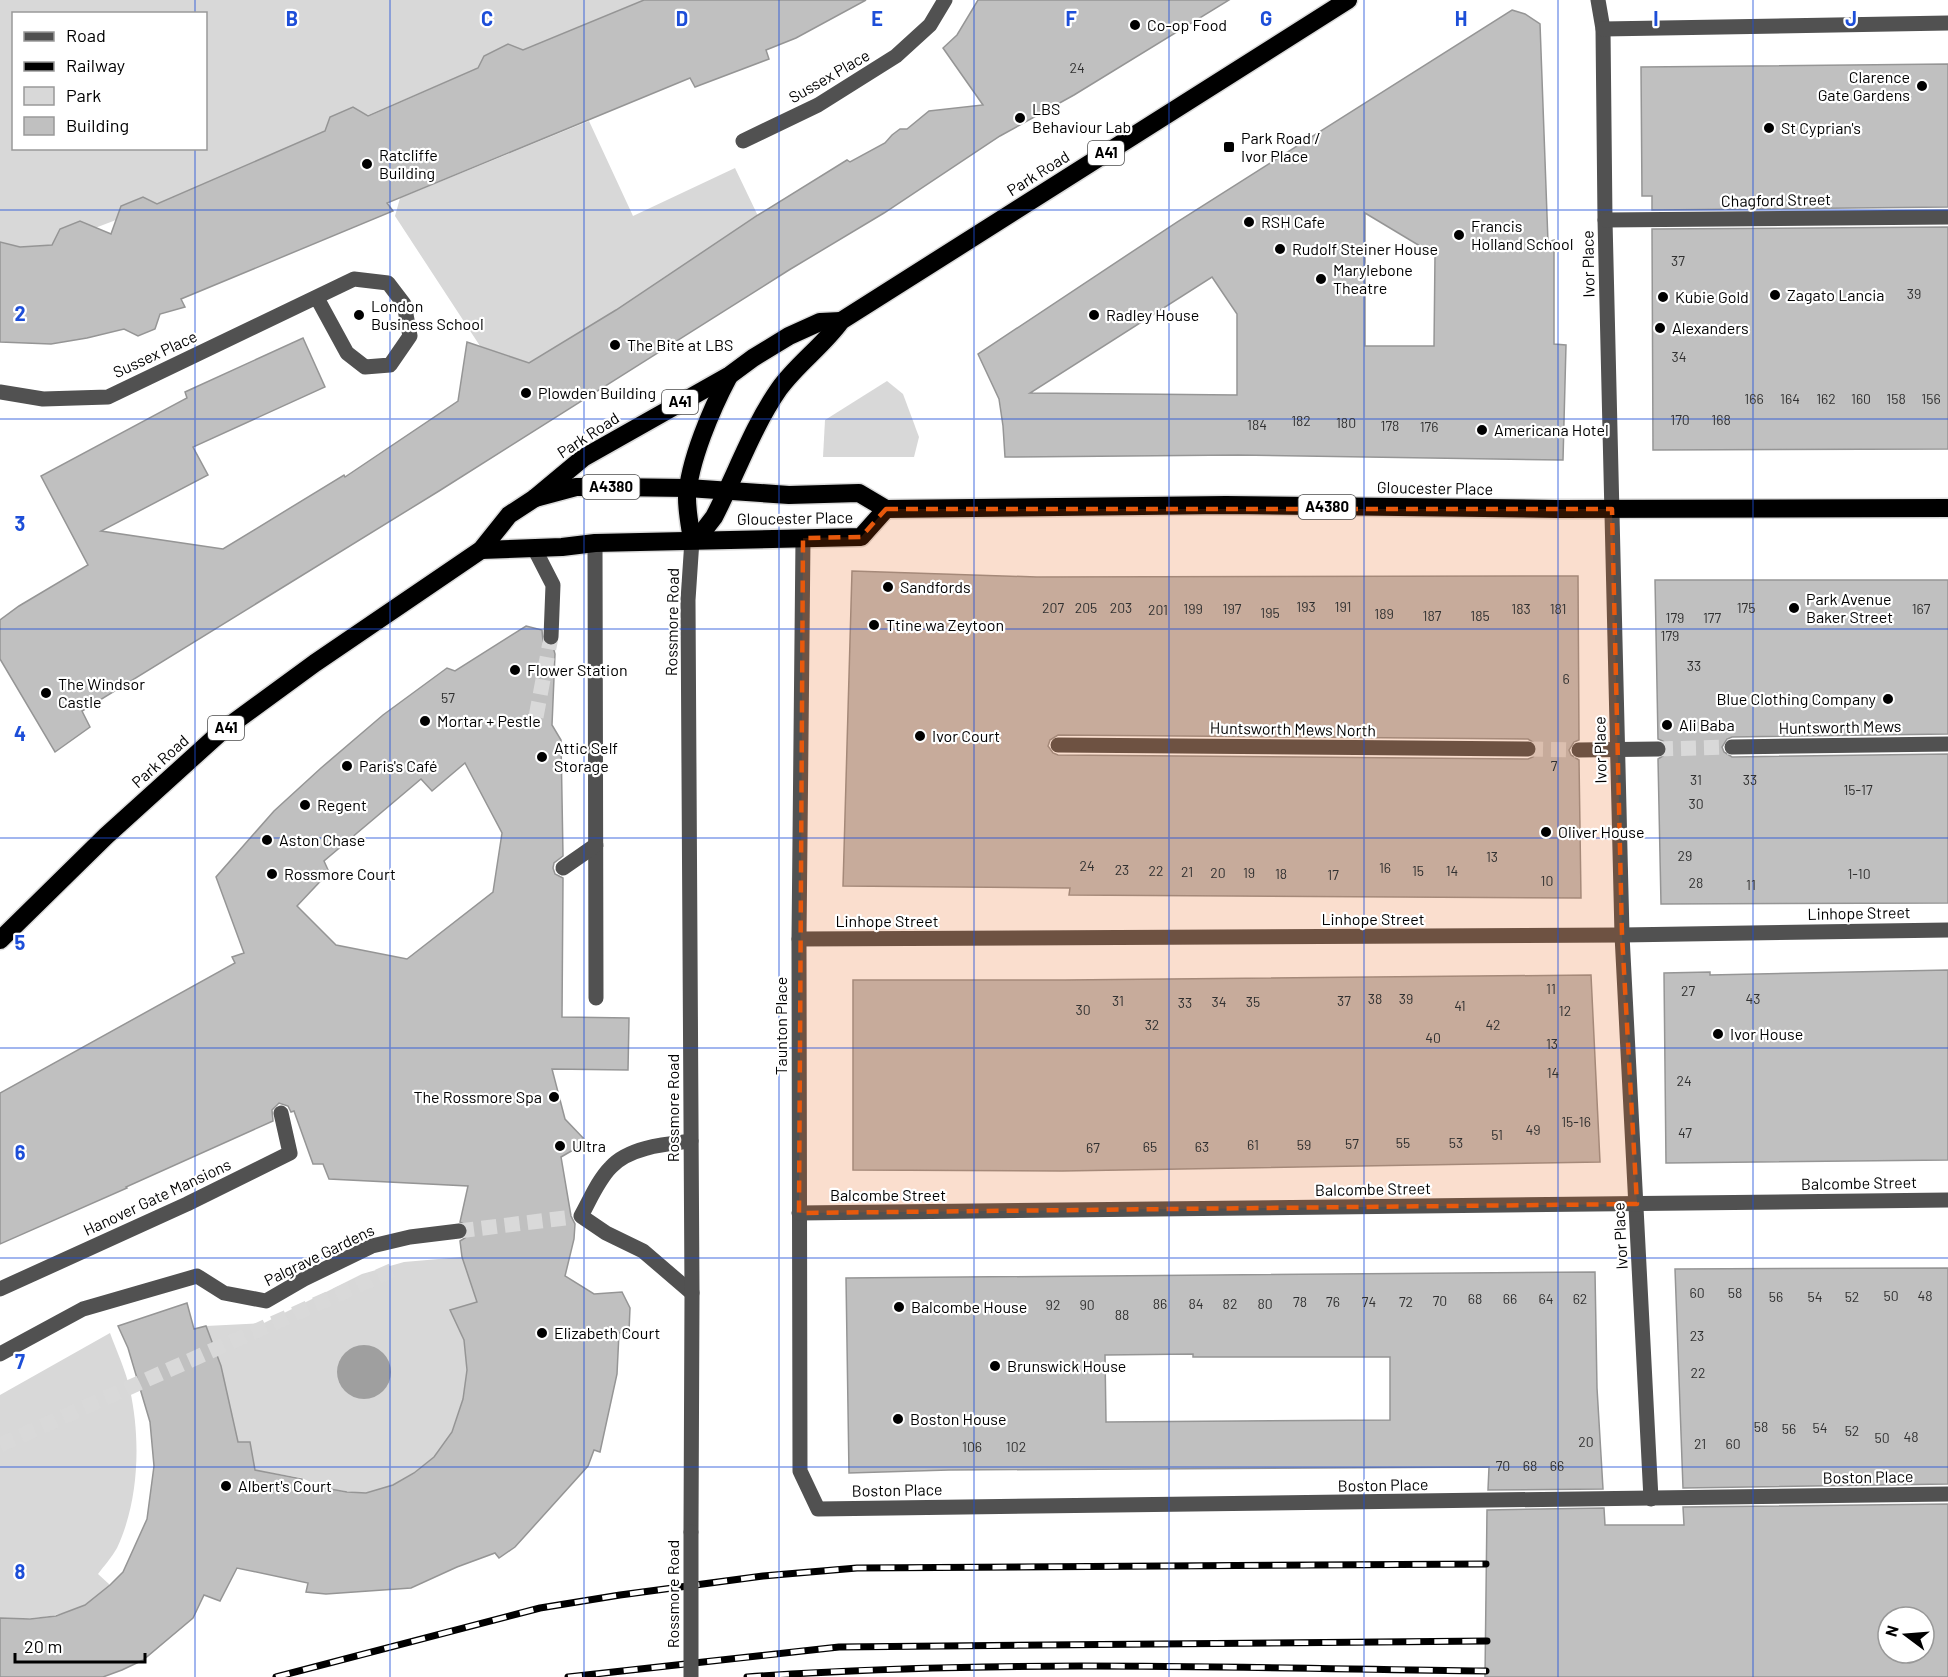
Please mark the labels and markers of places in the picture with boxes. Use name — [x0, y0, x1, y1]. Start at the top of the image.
place label: Co-op Food — [1147, 15, 1227, 34]
marker: Co-op Food — [1128, 18, 1142, 32]
place label: Clarence Gate Gardens — [1818, 67, 1910, 104]
marker: Clarence Gate Gardens — [1915, 79, 1929, 93]
place label: LBS Behaviour Lab — [1032, 99, 1131, 136]
marker: LBS Behaviour Lab — [1013, 111, 1027, 125]
place label: St Cyprian's — [1781, 118, 1861, 137]
marker: St Cyprian's — [1762, 121, 1776, 135]
place label: Park Road / Ivor Place — [1241, 128, 1321, 165]
marker: Park Road / Ivor Place — [1222, 140, 1236, 154]
place label: Ratcliffe Building — [379, 145, 438, 182]
marker: Ratcliffe Building — [360, 157, 374, 171]
place label: RSH Cafe — [1261, 212, 1325, 231]
marker: RSH Cafe — [1242, 215, 1256, 229]
place label: Francis Holland School — [1471, 216, 1573, 253]
marker: Francis Holland School — [1452, 228, 1466, 242]
place label: Rudolf Steiner House — [1292, 239, 1438, 258]
marker: Rudolf Steiner House — [1273, 242, 1287, 256]
place label: Marylebone Theatre — [1333, 260, 1413, 297]
marker: Marylebone Theatre — [1314, 272, 1328, 286]
place label: Zagato Lancia — [1787, 285, 1885, 304]
place label: Kubie Gold — [1675, 287, 1749, 306]
marker: Zagato Lancia — [1768, 288, 1782, 302]
marker: Kubie Gold — [1656, 290, 1670, 304]
place label: London Business School — [371, 296, 484, 333]
place label: Radley House — [1106, 305, 1199, 324]
marker: London Business School — [352, 308, 366, 322]
marker: Radley House — [1087, 308, 1101, 322]
place label: Alexanders — [1672, 318, 1749, 337]
marker: Alexanders — [1653, 321, 1667, 335]
place label: The Bite at LBS — [627, 335, 733, 354]
marker: The Bite at LBS — [608, 338, 622, 352]
place label: Plowden Building — [538, 383, 656, 402]
marker: Plowden Building — [519, 386, 533, 400]
place label: Americana Hotel — [1494, 420, 1609, 439]
marker: Americana Hotel — [1475, 423, 1489, 437]
place label: Sandfords — [900, 577, 971, 596]
marker: Sandfords — [881, 580, 895, 594]
place label: Park Avenue Baker Street — [1806, 589, 1893, 626]
marker: Park Avenue Baker Street — [1787, 601, 1801, 615]
place label: Ttine wa Zeytoon — [886, 615, 1004, 634]
marker: Ttine wa Zeytoon — [867, 618, 881, 632]
place label: Flower Station — [527, 660, 628, 679]
marker: Flower Station — [508, 663, 522, 677]
place label: The Windsor Castle — [58, 674, 145, 711]
marker: The Windsor Castle — [39, 686, 53, 700]
place label: Blue Clothing Company — [1717, 689, 1877, 708]
marker: Blue Clothing Company — [1881, 692, 1895, 706]
place label: Mortar + Pestle — [437, 711, 541, 730]
marker: Mortar + Pestle — [418, 714, 432, 728]
place label: Ali Baba — [1679, 715, 1735, 734]
marker: Ali Baba — [1660, 718, 1674, 732]
place label: Ivor Court — [932, 726, 1000, 745]
marker: Ivor Court — [913, 729, 927, 743]
place label: Attic Self Storage — [554, 738, 618, 775]
marker: Attic Self Storage — [535, 750, 549, 764]
place label: Paris's Café — [359, 756, 438, 775]
marker: Paris's Café — [340, 759, 354, 773]
place label: Regent — [317, 795, 367, 814]
marker: Regent — [298, 798, 312, 812]
place label: Oliver House — [1558, 822, 1645, 841]
marker: Oliver House — [1539, 825, 1553, 839]
place label: Aston Chase — [279, 830, 365, 849]
marker: Aston Chase — [260, 833, 274, 847]
place label: Rossmore Court — [284, 864, 396, 883]
marker: Rossmore Court — [265, 867, 279, 881]
place label: Ivor House — [1730, 1024, 1803, 1043]
marker: Ivor House — [1711, 1027, 1725, 1041]
place label: The Rossmore Spa — [413, 1087, 542, 1106]
marker: The Rossmore Spa — [547, 1090, 561, 1104]
place label: Ultra — [572, 1136, 606, 1155]
marker: Ultra — [553, 1139, 567, 1153]
place label: Balcombe House — [911, 1297, 1027, 1316]
marker: Balcombe House — [892, 1300, 906, 1314]
place label: Elizabeth Court — [554, 1323, 660, 1342]
marker: Elizabeth Court — [535, 1326, 549, 1340]
place label: Brunswick House — [1007, 1356, 1126, 1375]
marker: Brunswick House — [988, 1359, 1002, 1373]
place label: Boston House — [910, 1409, 1007, 1428]
marker: Boston House — [891, 1412, 905, 1426]
place label: Albert's Court — [238, 1476, 332, 1495]
marker: Albert's Court — [219, 1479, 233, 1493]

